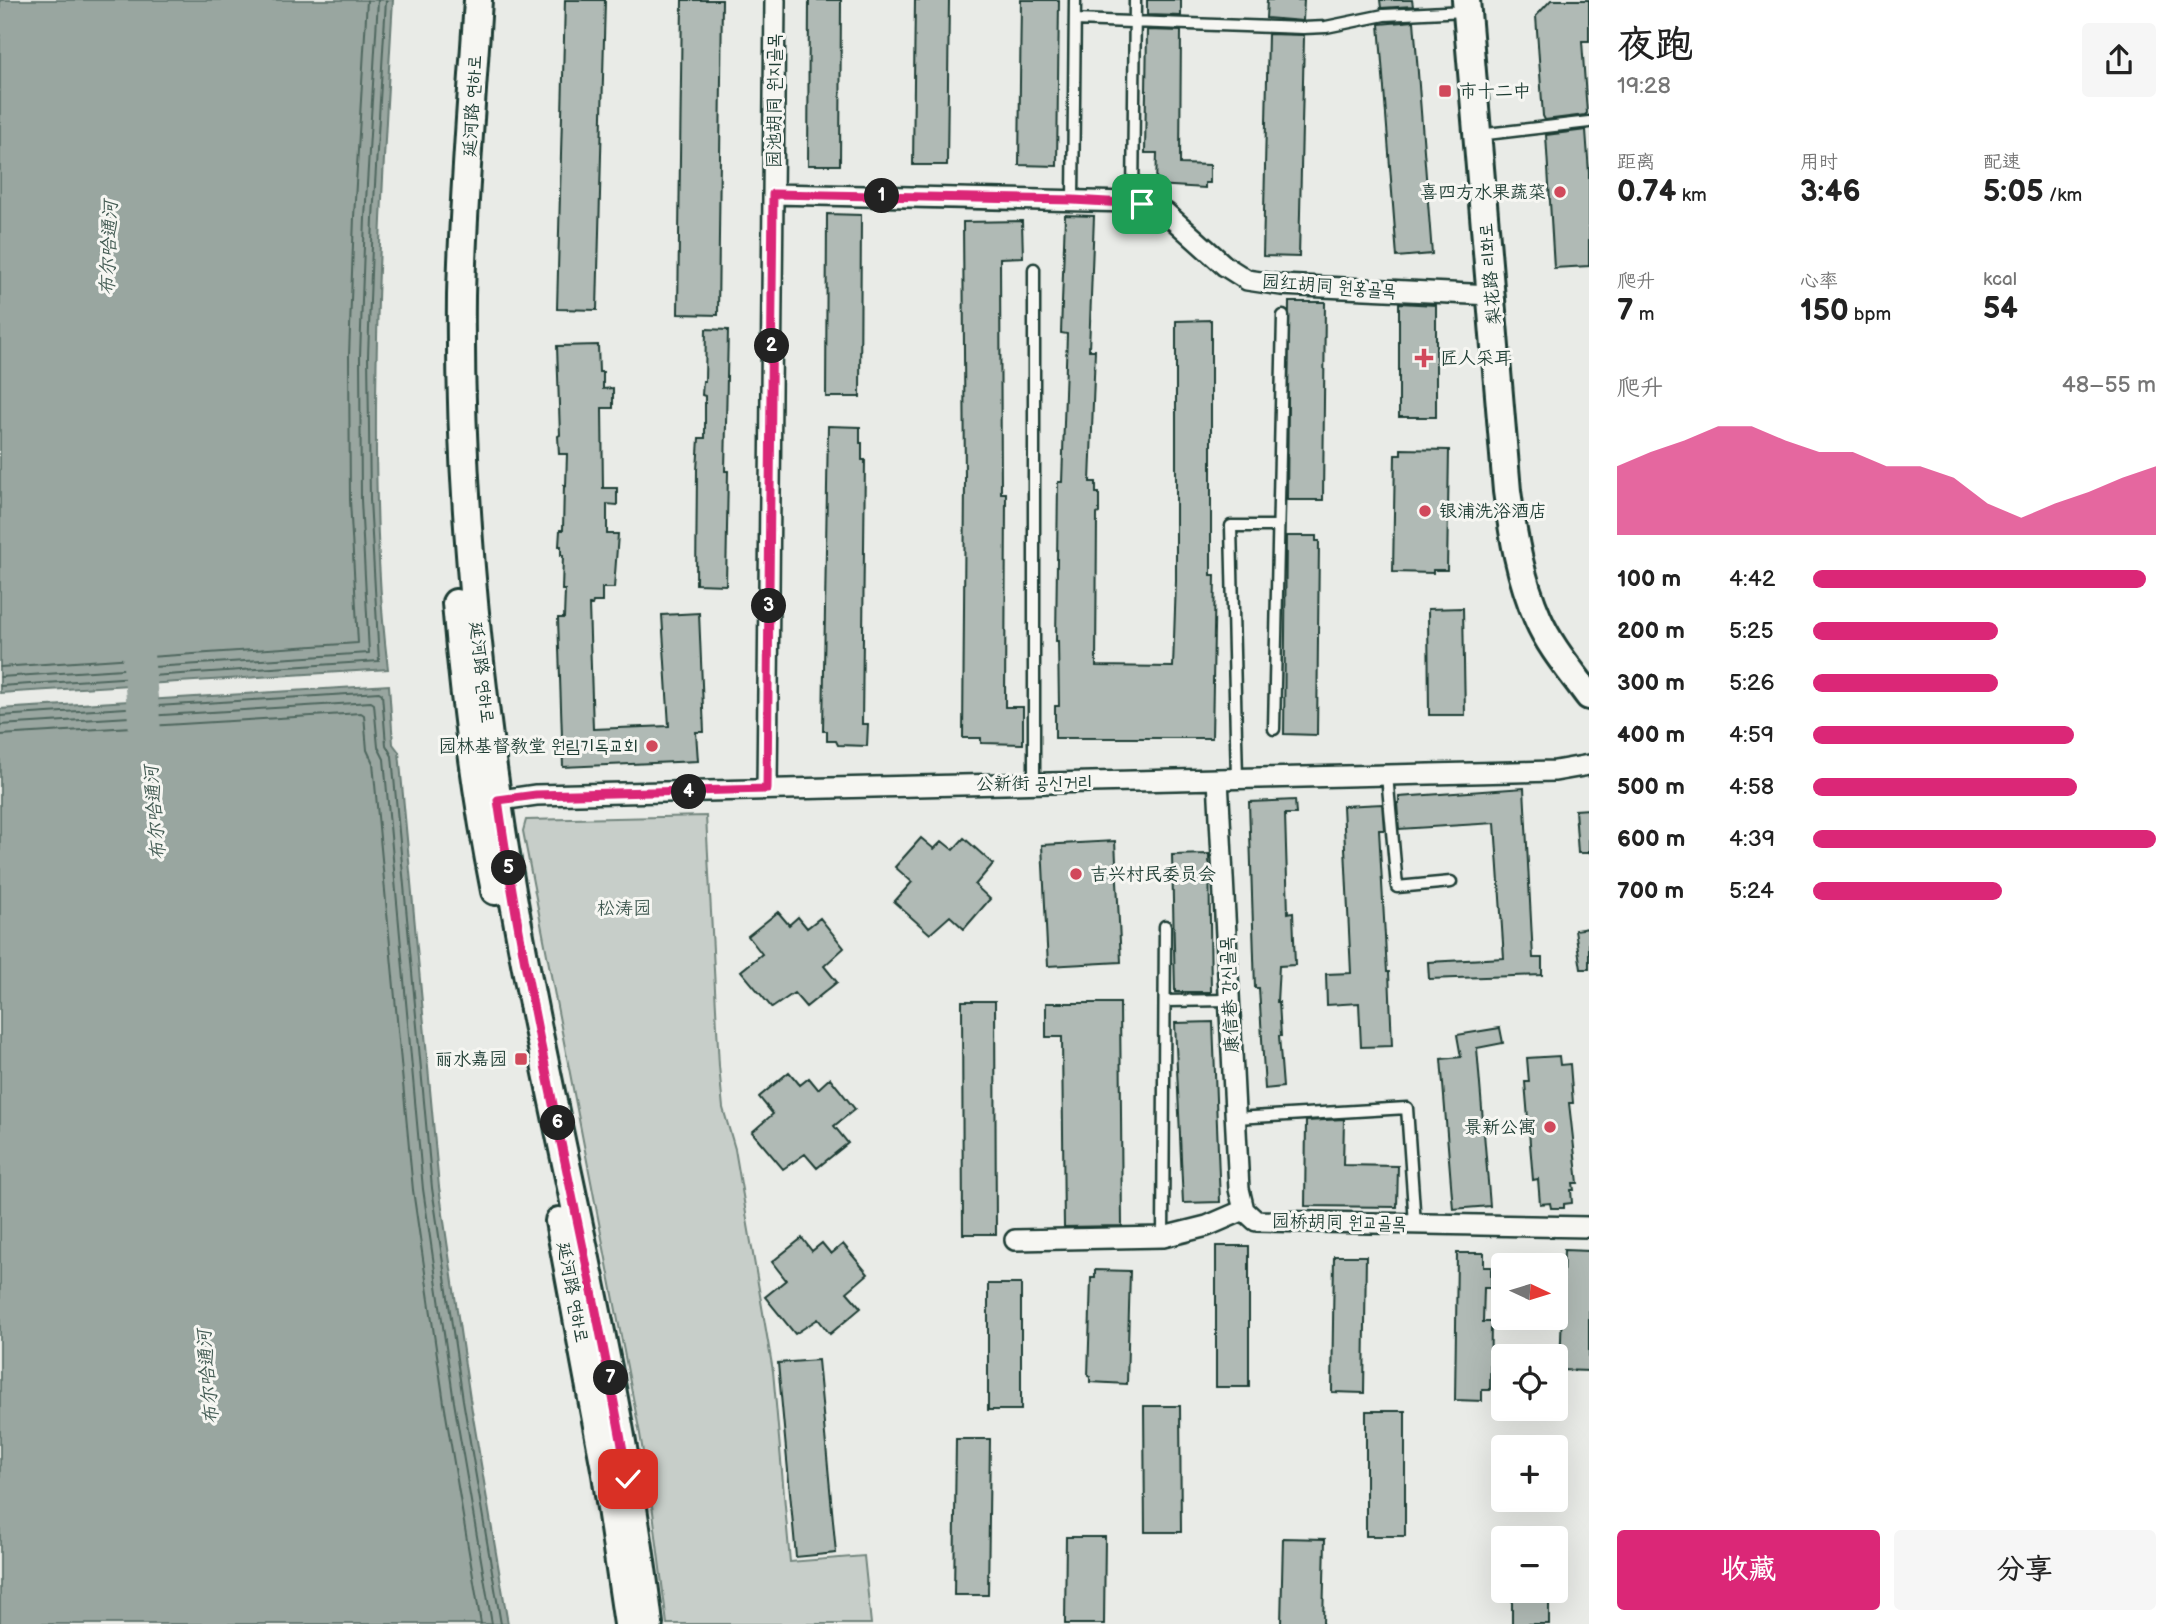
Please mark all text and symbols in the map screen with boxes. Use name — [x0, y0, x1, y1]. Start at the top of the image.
text: 夜跑 — [1617, 23, 1693, 68]
button: share — [2082, 23, 2156, 97]
street label: 园池胡同 원지골목 — [764, 34, 785, 168]
street label: 延河路 연하로 — [459, 54, 486, 158]
text: 19:28 — [1617, 72, 1671, 100]
place label: 市十二中 — [1459, 81, 1531, 102]
marker: 市十二中 — [1437, 83, 1453, 99]
text: 距离 — [1617, 151, 1655, 174]
text: 用时 — [1800, 151, 1838, 174]
text: 配速 — [1983, 151, 2021, 174]
pin — [1112, 174, 1172, 234]
text: 0.74 — [1617, 174, 1677, 210]
text: 3:46 — [1800, 174, 1861, 210]
text: 5:05 — [1983, 174, 2044, 210]
pin: 1 — [864, 178, 900, 214]
place label: 喜四方水果蔬菜 — [1420, 182, 1546, 203]
text: 1 — [878, 184, 886, 207]
marker: 喜四方水果蔬菜 — [1552, 184, 1568, 200]
text: km — [1677, 184, 1707, 207]
text: /km — [2044, 184, 2082, 207]
icon: arrive — [1123, 185, 1161, 223]
water label: 布尔哈通河 — [96, 197, 123, 296]
street label: 梨花路 리화로 — [1476, 222, 1505, 326]
text: kcal — [1983, 268, 2017, 291]
text: 爬升 — [1617, 270, 1655, 293]
text: 心率 — [1800, 270, 1838, 293]
street label: 园红胡同 원홍골목 — [1261, 271, 1397, 302]
text: 54 — [1983, 291, 2018, 327]
text: 7 — [1617, 293, 1634, 329]
text: 150 — [1800, 293, 1849, 329]
text: m — [1634, 303, 1654, 326]
text: bpm — [1849, 303, 1891, 326]
pin: 2 — [754, 328, 790, 364]
text: 2 — [766, 334, 777, 357]
marker: 匠人采耳 — [1414, 348, 1434, 368]
place label: 匠人采耳 — [1440, 348, 1512, 369]
text: 48–55 m — [2062, 371, 2156, 399]
text: 爬升 — [1617, 374, 1663, 402]
place label: 银浦洗浴酒店 — [1439, 501, 1547, 522]
marker: 银浦洗浴酒店 — [1417, 503, 1433, 519]
text: 100 m — [1617, 565, 1681, 593]
text: 4:42 — [1729, 565, 1775, 593]
pin: 3 — [752, 588, 786, 624]
text: 3 — [763, 594, 774, 617]
text: 200 m — [1617, 617, 1685, 645]
text: 5:25 — [1729, 617, 1774, 645]
street label: 延河路 연하로 — [465, 620, 498, 724]
text: 300 m — [1617, 669, 1685, 697]
text: 5:26 — [1729, 669, 1774, 697]
text: 400 m — [1617, 721, 1685, 749]
text: 4:59 — [1729, 721, 1774, 749]
place label: 园林基督教堂 원림기독교회 — [438, 736, 638, 757]
marker: 园林基督教堂 원림기독교회 — [644, 738, 660, 754]
water label: 布尔哈通河 — [140, 762, 171, 861]
street label: 公新街 공신거리 — [975, 772, 1093, 795]
text: 500 m — [1617, 773, 1685, 801]
text: 4:58 — [1729, 773, 1774, 801]
pin: 4 — [672, 774, 706, 810]
text: 4 — [683, 780, 694, 803]
text: 600 m — [1617, 825, 1685, 853]
text: 4:39 — [1729, 825, 1775, 853]
pin: 5 — [491, 850, 526, 886]
text: 5 — [503, 856, 514, 879]
place label: 吉兴村民委员会 — [1090, 864, 1216, 885]
marker: 吉兴村民委员会 — [1068, 866, 1084, 882]
text: 700 m — [1617, 877, 1684, 905]
text: 5:24 — [1729, 877, 1774, 905]
park label: 松涛园 — [597, 898, 651, 919]
street label: 康信巷 강신골목 — [1216, 936, 1243, 1054]
place label: 丽水嘉园 — [435, 1049, 507, 1070]
marker: 丽水嘉园 — [513, 1051, 529, 1067]
pin: 6 — [540, 1106, 576, 1140]
text: 6 — [552, 1111, 563, 1134]
place label: 景新公寓 — [1464, 1117, 1536, 1138]
marker: 景新公寓 — [1542, 1119, 1558, 1135]
street label: 园桥胡同 원교골목 — [1271, 1211, 1407, 1234]
street label: 延河路 연하로 — [552, 1240, 593, 1344]
north arrow — [1491, 1253, 1568, 1330]
map controls — [1491, 1253, 1568, 1603]
water label: 布尔哈通河 — [193, 1326, 224, 1425]
button: locate — [1491, 1344, 1568, 1421]
pin: 7 — [594, 1360, 628, 1396]
text: 7 — [605, 1366, 616, 1389]
button: + — [1491, 1435, 1568, 1512]
pin — [598, 1449, 658, 1509]
icon: check — [609, 1460, 647, 1498]
button: − — [1491, 1526, 1568, 1603]
button: 收藏 — [1617, 1530, 1880, 1610]
button: 分享 — [1894, 1530, 2156, 1610]

